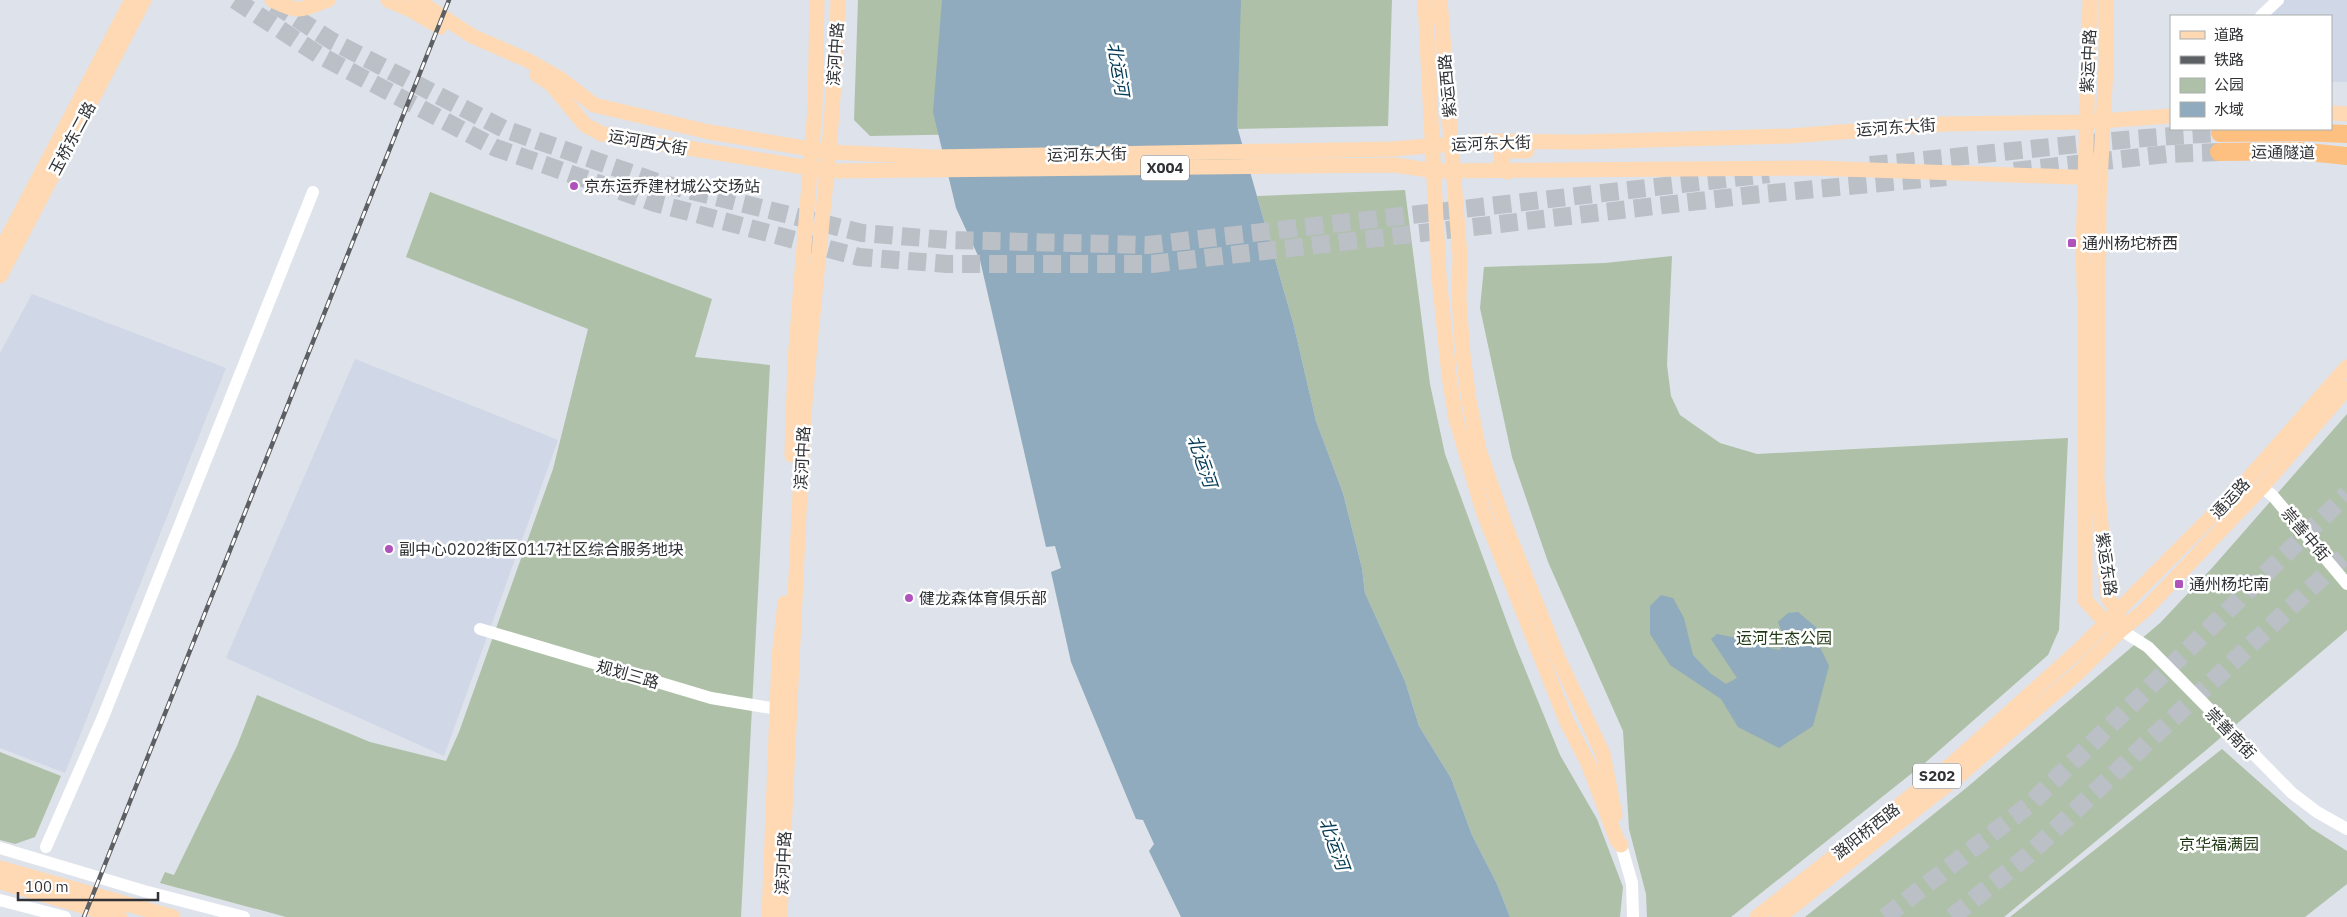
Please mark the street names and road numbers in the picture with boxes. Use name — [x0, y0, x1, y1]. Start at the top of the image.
street label: 滨河中路 — [823, 21, 847, 87]
street label: 紫运中路 — [2076, 29, 2100, 93]
street label: 紫运西路 — [1434, 53, 1460, 119]
street label: 玉桥东二路 — [44, 98, 100, 178]
street label: 运河东大街 — [1855, 114, 1937, 140]
street label: 运河西大街 — [607, 125, 689, 159]
street label: 运河东大街 — [1451, 132, 1531, 154]
street label: 运通隧道 — [2251, 141, 2315, 163]
street label: 运河东大街 — [1047, 143, 1127, 165]
road number: X004 — [1141, 156, 1189, 180]
street label: 滨河中路 — [790, 426, 814, 490]
street label: 通运路 — [2206, 474, 2254, 522]
street label: 崇善中街 — [2278, 503, 2334, 565]
street label: 紫运东路 — [2093, 531, 2121, 597]
street label: 规划三路 — [594, 656, 662, 692]
street label: 崇善南街 — [2202, 703, 2260, 763]
road number: S202 — [1913, 764, 1961, 788]
street label: 潞阳桥西路 — [1828, 798, 1904, 864]
street label: 滨河中路 — [771, 831, 795, 895]

